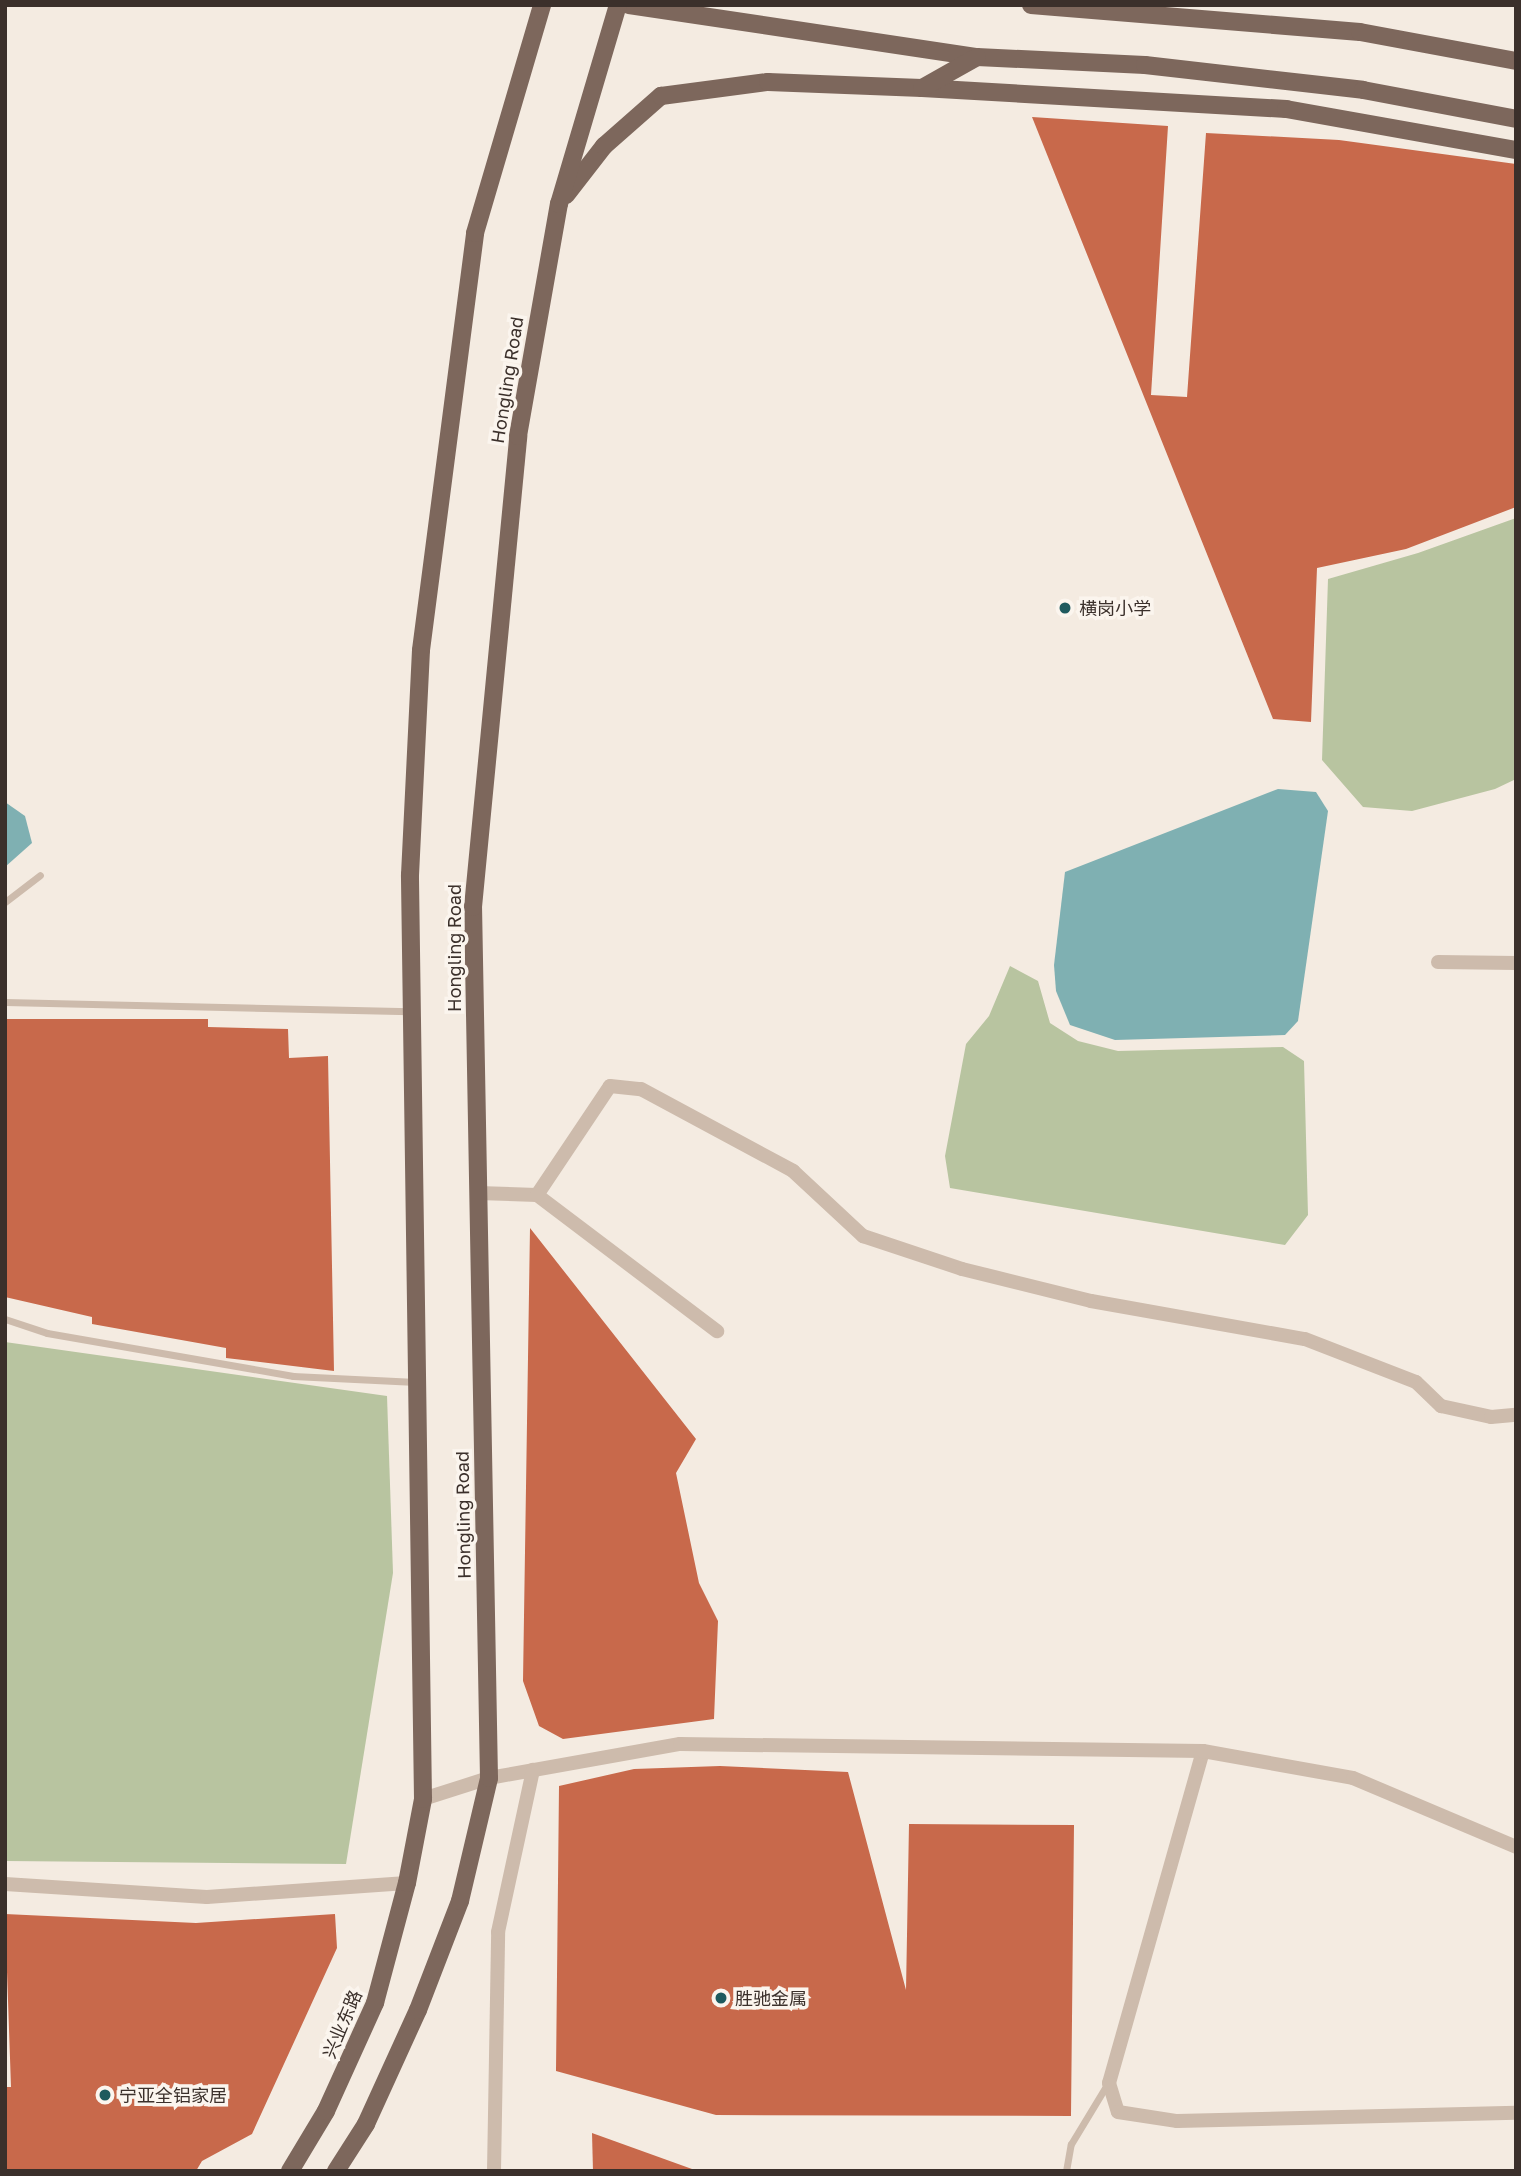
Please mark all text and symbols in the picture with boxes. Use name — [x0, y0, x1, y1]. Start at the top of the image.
street label: Hongling Road — [486, 315, 528, 445]
place label: 横岗小学 — [1079, 597, 1151, 619]
marker: 横岗小学 — [1057, 600, 1073, 616]
street label: Hongling Road — [443, 884, 465, 1012]
street label: Hongling Road — [451, 1451, 475, 1579]
street label: 兴业东路 — [318, 1987, 366, 2061]
place label: 胜驰金属 — [735, 1987, 807, 2009]
marker: 胜驰金属 — [713, 1990, 729, 2006]
place label: 宁亚全铝家居 — [119, 2084, 227, 2106]
marker: 宁亚全铝家居 — [97, 2087, 113, 2103]

